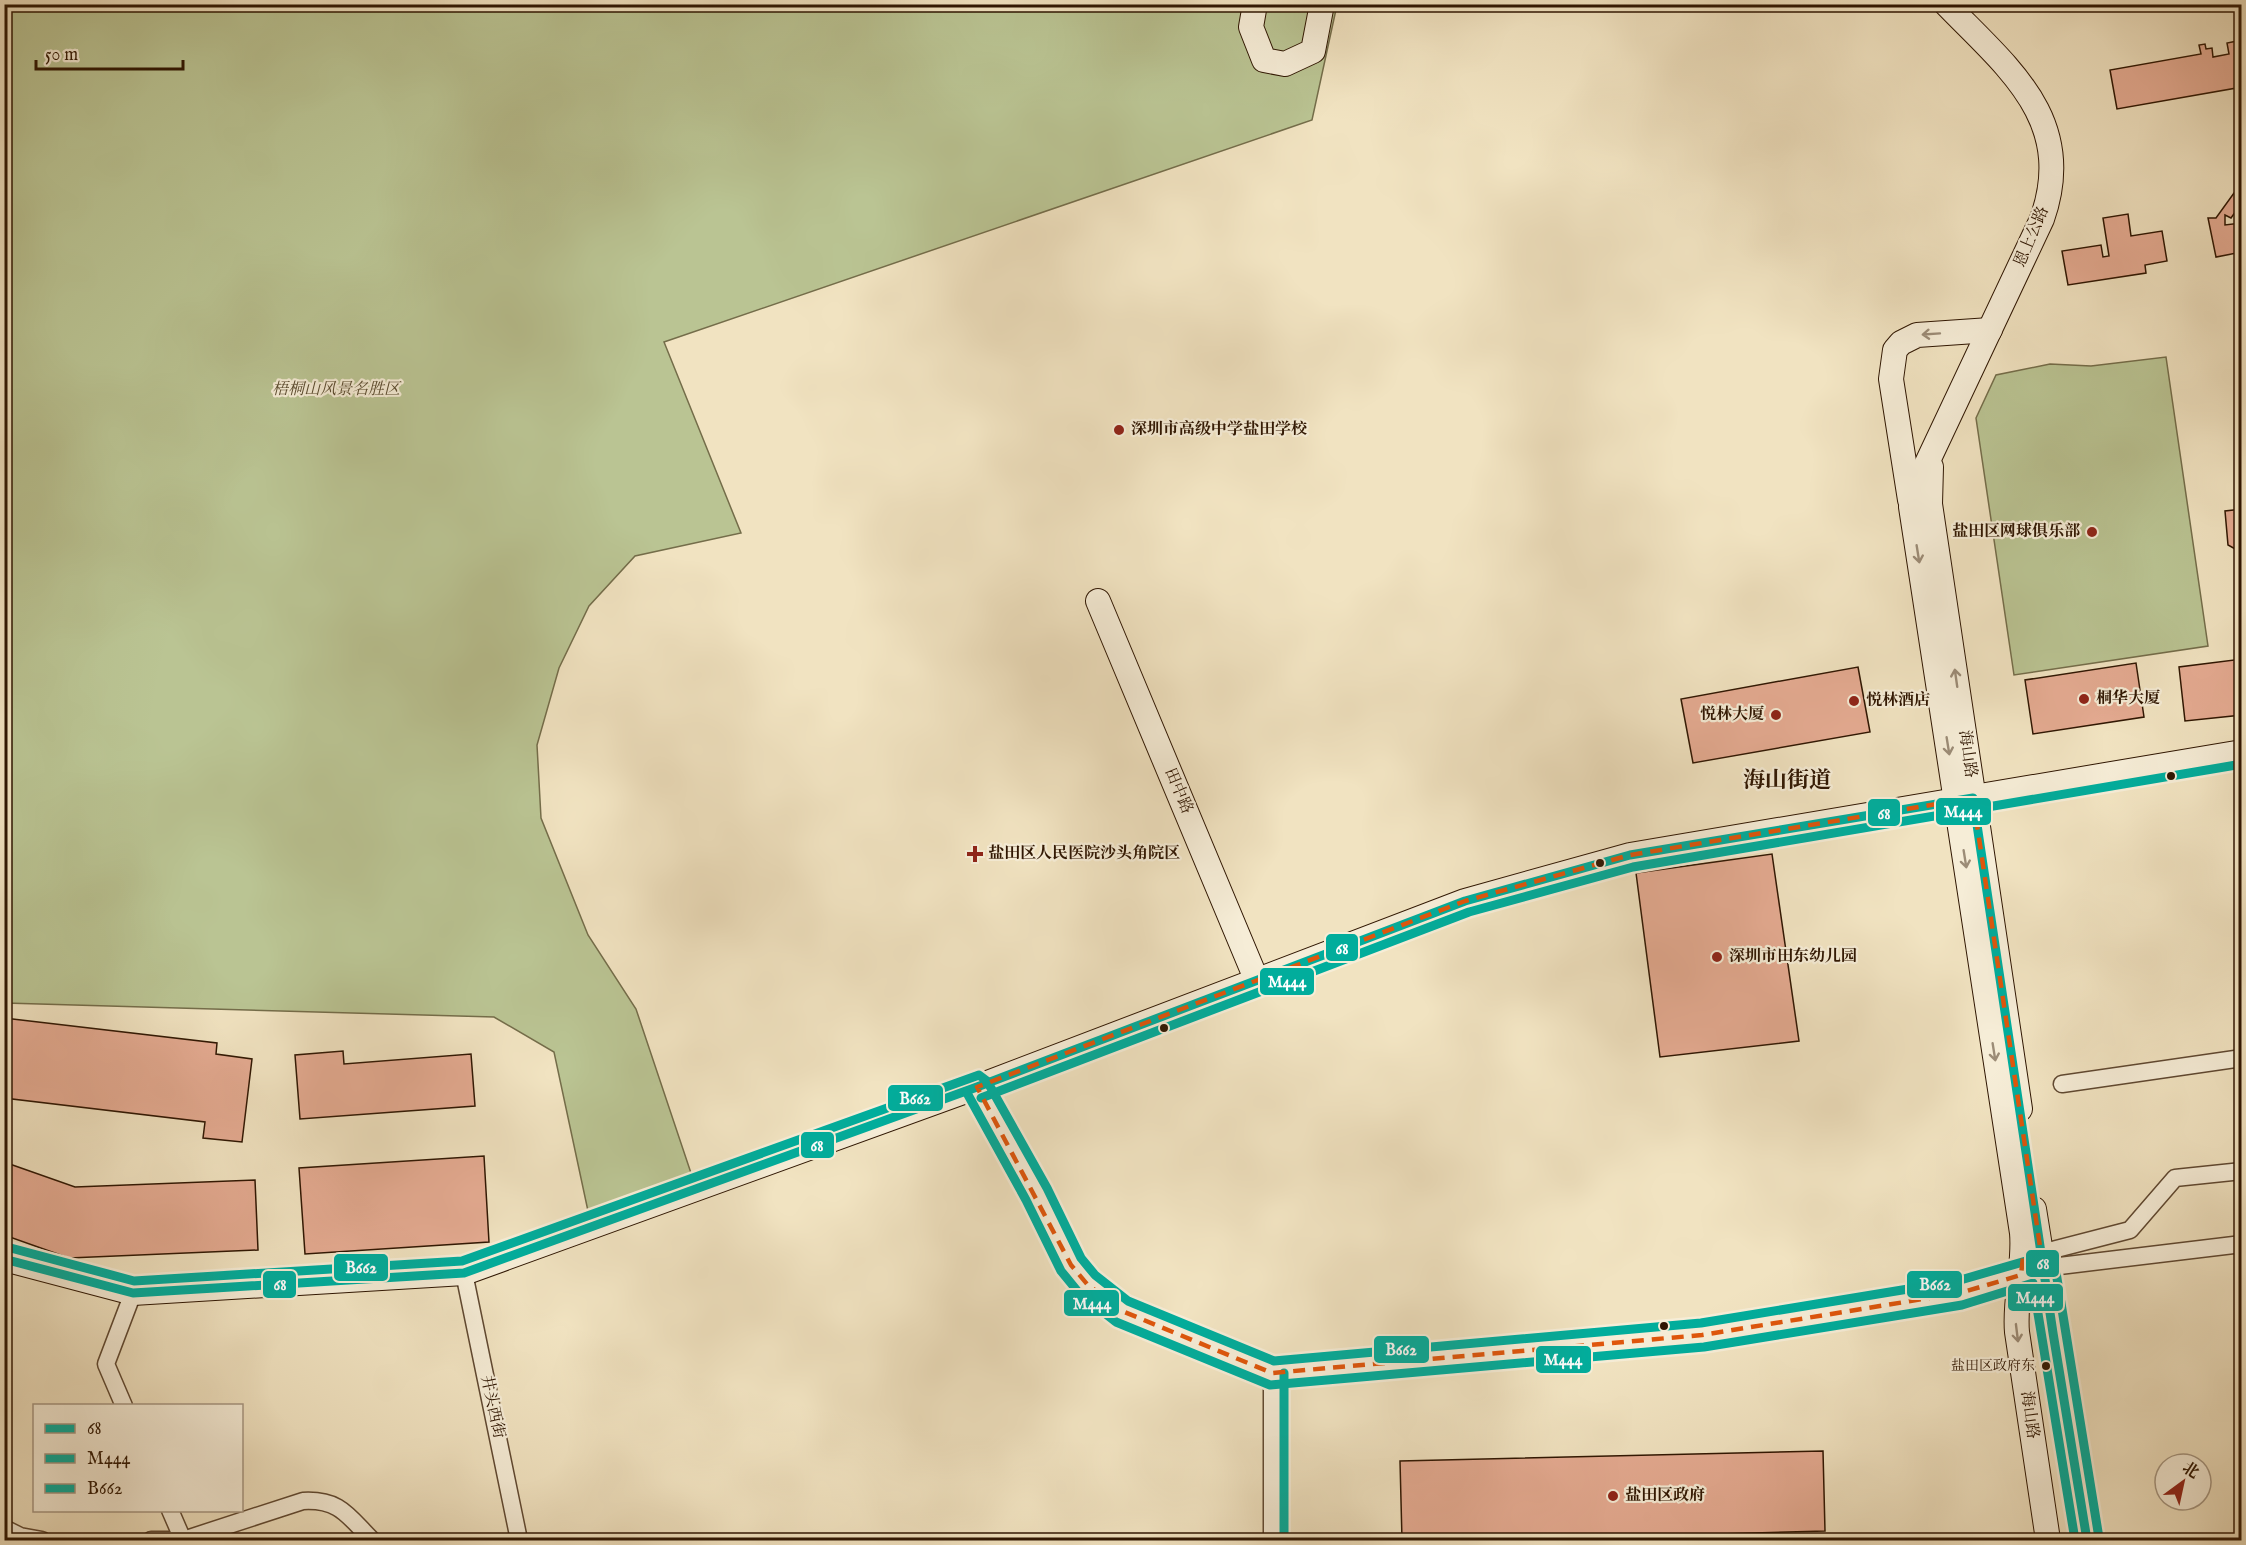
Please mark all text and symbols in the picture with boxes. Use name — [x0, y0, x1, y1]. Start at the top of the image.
scale bar — [36, 33, 183, 71]
text: 50 m — [45, 44, 78, 67]
street label: 恩上公路 — [2010, 204, 2054, 270]
one-way arrow — [1922, 329, 1942, 340]
park label: 梧桐山风景名胜区 — [272, 380, 402, 400]
place label: 深圳市高级中学盐田学校 — [1131, 419, 1307, 440]
marker: 深圳市高级中学盐田学校 — [1112, 423, 1126, 437]
place label: 盐田区网球俱乐部 — [1952, 522, 2081, 542]
marker: 盐田区网球俱乐部 — [2085, 525, 2099, 539]
one-way arrow — [1913, 543, 1924, 563]
one-way arrow — [1950, 669, 1961, 688]
place label: 桐华大厦 — [2096, 689, 2160, 709]
place label: 悦林酒店 — [1866, 690, 1930, 711]
marker: 桐华大厦 — [2077, 692, 2091, 706]
marker: 悦林酒店 — [1847, 694, 1861, 708]
place label: 悦林大厦 — [1700, 705, 1764, 725]
marker: 悦林大厦 — [1769, 708, 1783, 722]
street label: 海山路 — [1954, 729, 1980, 779]
one-way arrow — [1942, 736, 1953, 756]
street label: 田中路 — [1159, 765, 1197, 817]
district label: 海山街道 — [1743, 767, 1831, 795]
unlabelled marker — [2165, 770, 2177, 782]
line badge: M444 — [1935, 797, 1992, 826]
line badge: 68 — [1867, 798, 1901, 827]
text: M444 — [1944, 803, 1983, 823]
text: 68 — [1877, 805, 1891, 825]
place label: 盐田区人民医院沙头角院区 — [988, 844, 1180, 864]
marker: 盐田区人民医院沙头角院区 — [966, 845, 984, 863]
one-way arrow — [1959, 849, 1970, 868]
unlabelled marker — [1594, 857, 1606, 869]
line badge: 68 — [1325, 933, 1359, 962]
text: 68 — [1335, 940, 1349, 960]
place label: 深圳市田东幼儿园 — [1729, 946, 1857, 967]
marker: 深圳市田东幼儿园 — [1710, 950, 1724, 964]
line badge: M444 — [1259, 967, 1315, 996]
text: M444 — [1268, 973, 1307, 993]
unlabelled marker — [1158, 1022, 1170, 1034]
one-way arrow — [1989, 1041, 2000, 1061]
line badge: B662 — [887, 1084, 944, 1112]
text: B662 — [899, 1090, 931, 1110]
line badge: 68 — [800, 1131, 835, 1159]
text: 68 — [810, 1137, 824, 1157]
line badge: 68 — [2025, 1249, 2060, 1278]
line badge: B662 — [333, 1253, 389, 1282]
text: 68 — [2036, 1255, 2050, 1275]
text: B662 — [345, 1259, 377, 1279]
line badge: 68 — [262, 1270, 297, 1299]
line badge: B662 — [1906, 1270, 1963, 1299]
text: 68 — [273, 1276, 287, 1296]
text: B662 — [1919, 1276, 1951, 1296]
line badge: M444 — [2007, 1283, 2064, 1312]
line badge: M444 — [1063, 1289, 1120, 1317]
text: M444 — [2016, 1289, 2055, 1309]
text: M444 — [1073, 1295, 1112, 1315]
unlabelled marker — [1658, 1320, 1670, 1332]
one-way arrow — [2012, 1323, 2023, 1342]
line badge: B662 — [1373, 1335, 1430, 1364]
text: B662 — [1385, 1341, 1417, 1361]
line badge: M444 — [1535, 1345, 1592, 1374]
text: M444 — [1544, 1351, 1583, 1371]
place label: 盐田区政府东 — [1951, 1357, 2035, 1375]
marker: 盐田区政府东 — [2040, 1360, 2052, 1372]
street label: 井头西街 — [476, 1374, 508, 1440]
street label: 海山路 — [2016, 1390, 2042, 1440]
legend — [33, 1404, 243, 1512]
text: 68 — [87, 1418, 102, 1441]
text: M444 — [87, 1448, 131, 1471]
north arrow — [2153, 1452, 2213, 1512]
text: 北 — [2178, 1458, 2202, 1484]
text: B662 — [87, 1478, 123, 1501]
place label: 盐田区政府 — [1625, 1485, 1705, 1506]
marker: 盐田区政府 — [1606, 1489, 1620, 1503]

